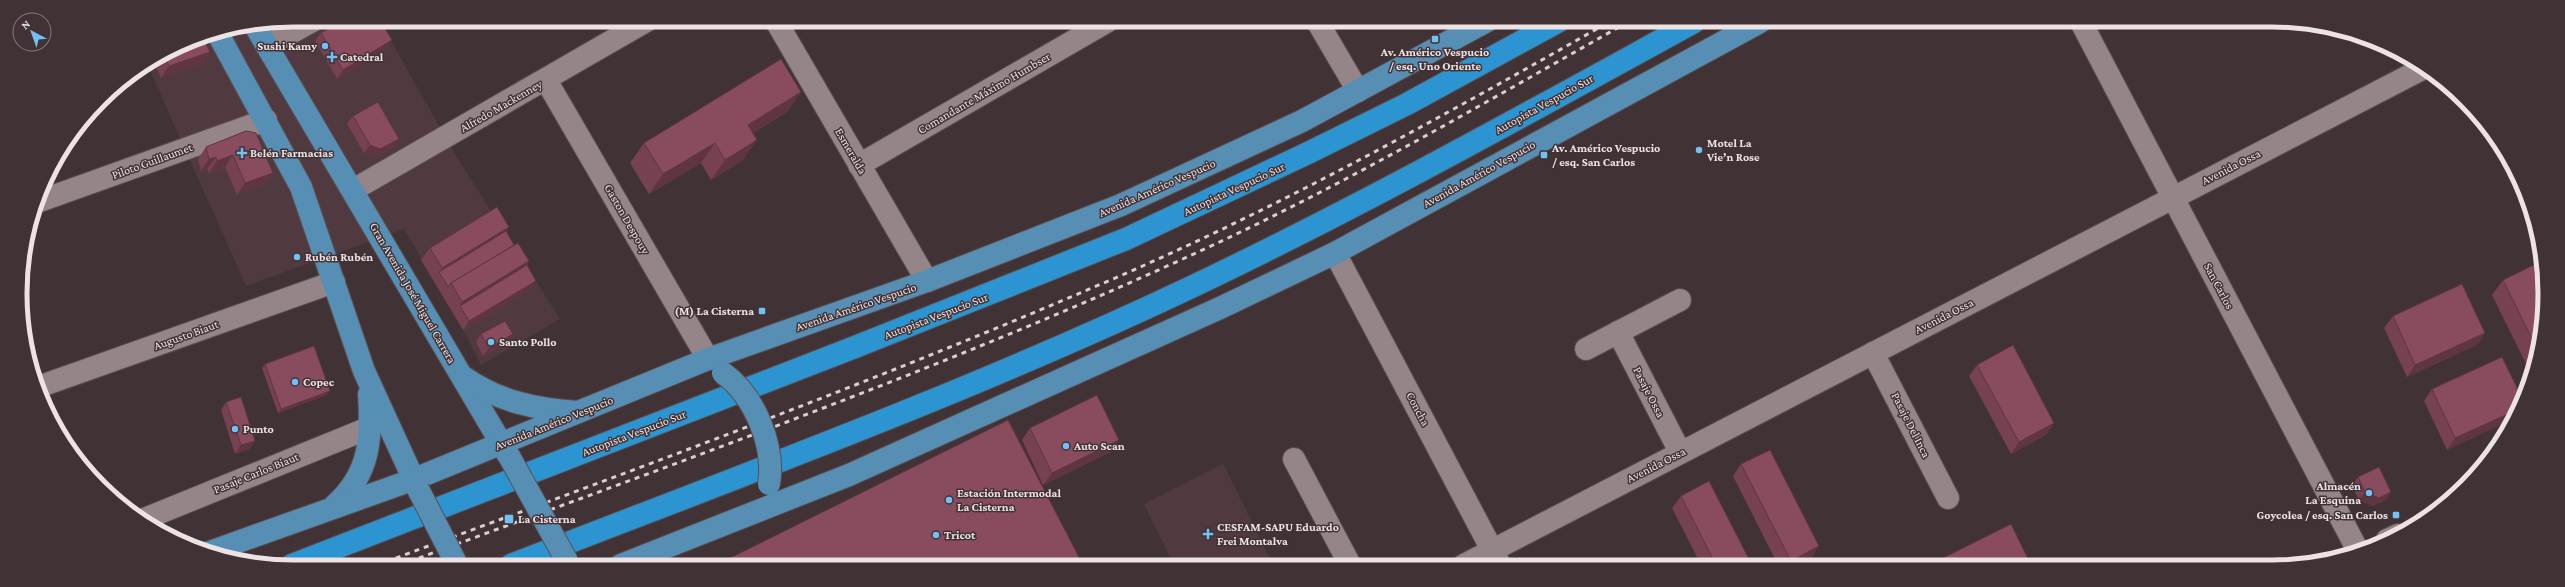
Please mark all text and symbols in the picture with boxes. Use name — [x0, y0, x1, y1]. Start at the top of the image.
north arrow — [12, 12, 52, 52]
text: N — [19, 17, 33, 31]
marker: Av. Américo Vespucio / esq. Uno Oriente — [1430, 34, 1440, 44]
place label: Sushi Kamy — [257, 39, 317, 53]
marker: Sushi Kamy — [320, 41, 330, 51]
place label: Av. Américo Vespucio / esq. Uno Oriente — [1380, 45, 1489, 73]
street label: Comandante Máximo Humbser — [915, 49, 1053, 137]
place label: Catedral — [340, 50, 384, 64]
marker: Catedral — [327, 52, 337, 62]
street label: Autopista Vespucio Sur — [1492, 71, 1596, 137]
street label: Alfredo Mackenney — [458, 77, 545, 135]
street label: Esmeralda — [832, 126, 870, 177]
place label: Motel La Vie’n Rose — [1706, 136, 1760, 164]
street label: Avenida Américo Vespucio — [1420, 137, 1538, 211]
street label: Piloto Guillaumet — [110, 140, 195, 182]
place label: Av. Américo Vespucio / esq. San Carlos — [1551, 141, 1660, 169]
marker: Motel La Vie’n Rose — [1694, 145, 1704, 155]
place label: Belén Farmacias — [250, 146, 333, 160]
street label: Avenida Ossa — [2199, 146, 2263, 188]
marker: Belén Farmacias — [237, 148, 247, 158]
marker: Av. Américo Vespucio / esq. San Carlos — [1539, 150, 1549, 160]
street label: Avenida Américo Vespucio — [1096, 156, 1218, 220]
street label: Autopista Vespucio Sur — [1181, 159, 1288, 219]
street label: Gaston Despouy — [601, 182, 653, 257]
street label: Gran Avenida José Miguel Carrera — [367, 220, 459, 366]
place label: Rubén Rubén — [305, 250, 373, 264]
marker: Rubén Rubén — [292, 252, 302, 262]
street label: San Carlos — [2201, 260, 2237, 312]
street label: Avenida Américo Vespucio — [794, 280, 918, 334]
street label: Autopista Vespucio Sur — [882, 289, 991, 342]
street label: Avenida Ossa — [1912, 295, 1976, 337]
place label: (M) La Cisterna — [675, 304, 754, 318]
marker: (M) La Cisterna — [757, 306, 767, 316]
street label: Augusto Biaut — [152, 317, 221, 353]
place label: Santo Pollo — [499, 335, 556, 349]
marker: Santo Pollo — [486, 337, 496, 347]
street label: Pasaje Ossa — [1630, 364, 1668, 420]
place label: Copec — [303, 375, 335, 389]
marker: Copec — [290, 377, 300, 387]
street label: Concha — [1403, 390, 1433, 429]
street label: Pasaje Del Inca — [1889, 390, 1934, 460]
street label: Avenida Américo Vespucio — [493, 393, 615, 453]
street label: Autopista Vespucio Sur — [580, 406, 689, 459]
place label: Punto — [243, 422, 274, 436]
marker: Punto — [230, 424, 240, 434]
place label: Auto Scan — [1073, 439, 1125, 453]
marker: Auto Scan — [1061, 441, 1071, 451]
street label: Avenida Ossa — [1624, 444, 1688, 486]
street label: Pasaje Carlos Biaut — [211, 449, 302, 496]
place label: Almacén La Esquina — [2305, 479, 2361, 507]
place label: Estación Intermodal La Cisterna — [957, 486, 1061, 514]
marker: Almacén La Esquina — [2364, 488, 2374, 498]
marker: Estación Intermodal La Cisterna — [944, 495, 954, 505]
place label: Goycolea / esq. San Carlos — [2257, 508, 2388, 522]
marker: Goycolea / esq. San Carlos — [2391, 510, 2401, 520]
place label: La Cisterna — [518, 512, 576, 526]
marker: La Cisterna — [503, 513, 515, 525]
place label: CESFAM-SAPU Eduardo Frei Montalva — [1217, 520, 1339, 548]
place label: Tricot — [944, 528, 976, 542]
marker: CESFAM-SAPU Eduardo Frei Montalva — [1202, 528, 1214, 540]
marker: Tricot — [931, 530, 941, 540]

